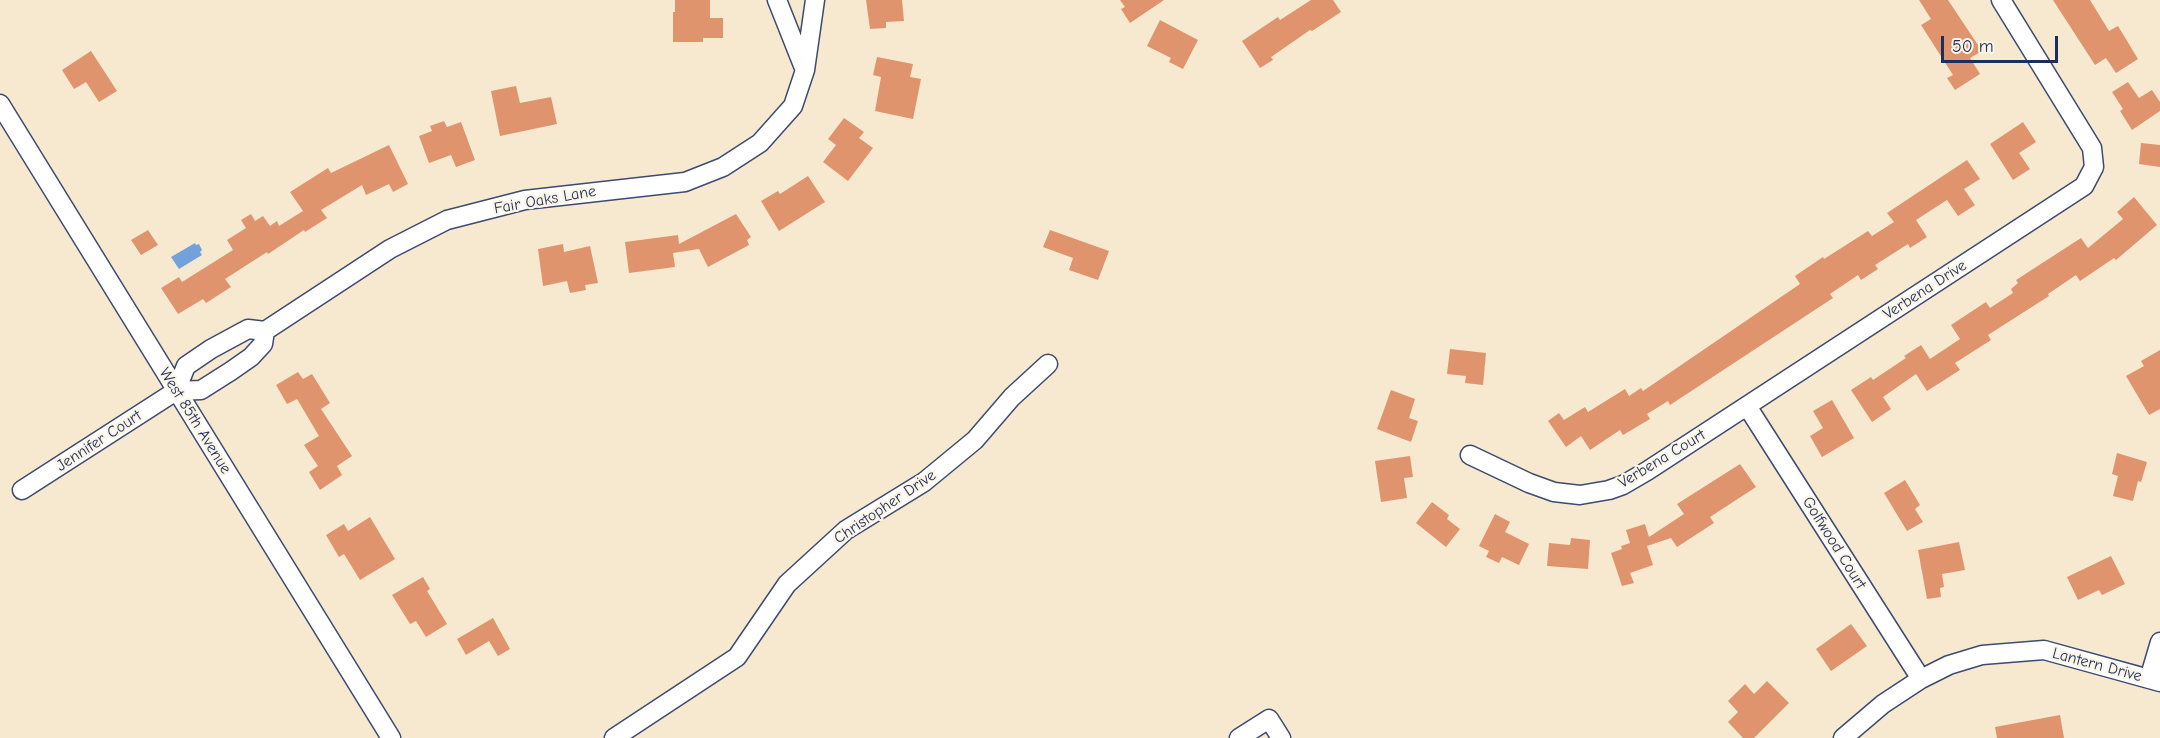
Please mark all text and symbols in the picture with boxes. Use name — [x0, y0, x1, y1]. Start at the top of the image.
scale bar — [1944, 24, 2061, 62]
text: 50 m — [1952, 36, 1994, 57]
street label: Fair Oaks Lane — [493, 182, 597, 218]
street label: Verbena Drive — [1880, 256, 1970, 324]
street label: West 85th Avenue — [155, 364, 235, 478]
street label: Jennifer Court — [53, 406, 145, 476]
street label: Verbena Court — [1615, 425, 1709, 493]
street label: Christopher Drive — [830, 466, 940, 548]
street label: Golfwood Court — [1798, 493, 1870, 593]
street label: Lantern Drive — [2050, 644, 2144, 686]

